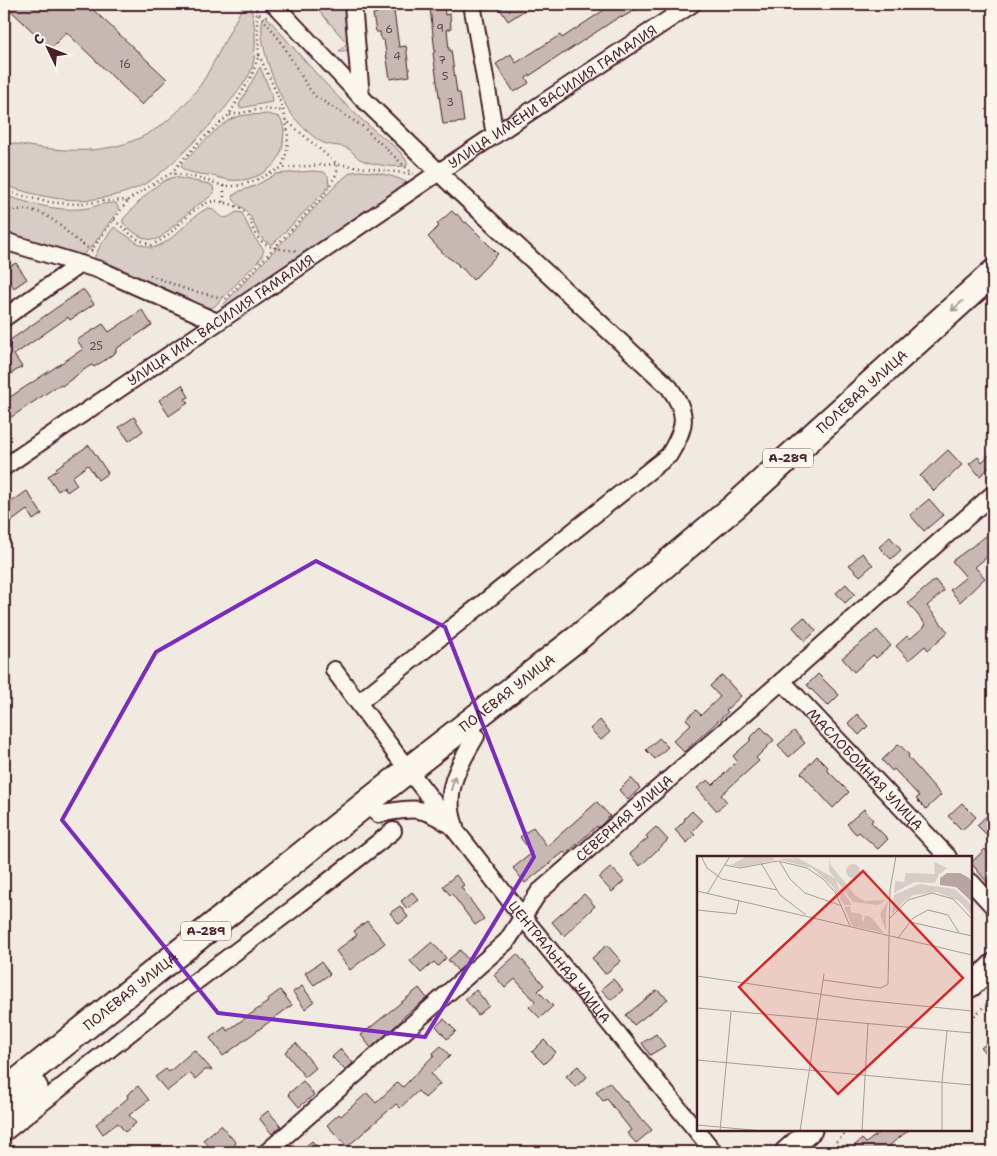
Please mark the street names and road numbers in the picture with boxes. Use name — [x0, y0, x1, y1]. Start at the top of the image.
street label: УЛИЦА ИМЕНИ ВАСИЛИЯ ГАМАЛИЯ — [445, 21, 660, 172]
street label: УЛИЦА ИМ. ВАСИЛИЯ ГАМАЛИЯ — [124, 250, 318, 390]
street label: ПОЛЕВАЯ УЛИЦА — [813, 346, 911, 437]
road number: А-289 — [763, 448, 813, 468]
street label: ПОЛЕВАЯ УЛИЦА — [455, 650, 558, 736]
street label: МАСЛОБОЙНАЯ УЛИЦА — [803, 704, 927, 834]
street label: СЕВЕРНАЯ УЛИЦА — [572, 771, 677, 865]
street label: ЦЕНТРАЛЬНАЯ УЛИЦА — [504, 897, 615, 1027]
road number: А-289 — [181, 921, 231, 940]
street label: ПОЛЕВАЯ УЛИЦА — [80, 948, 182, 1034]

